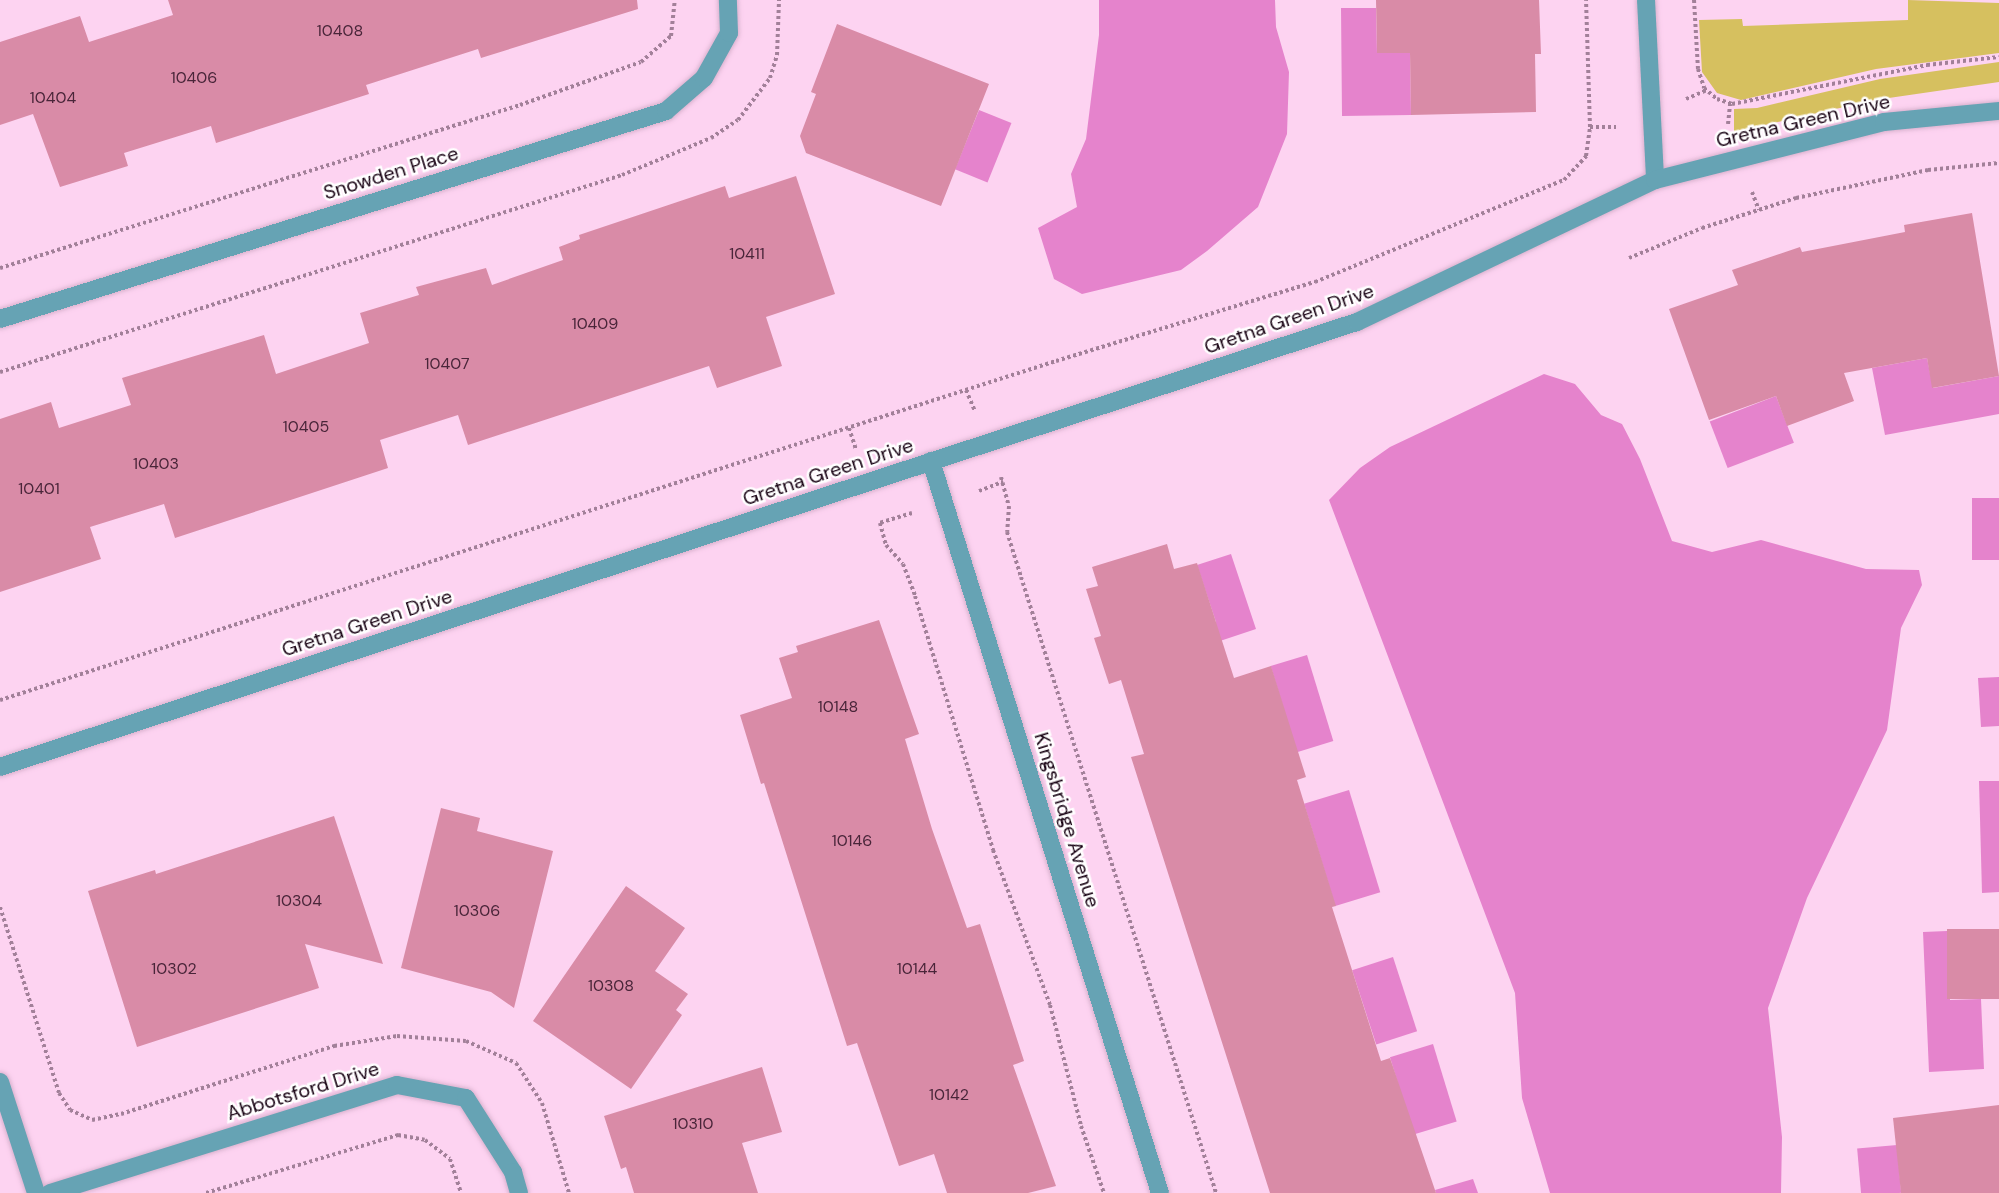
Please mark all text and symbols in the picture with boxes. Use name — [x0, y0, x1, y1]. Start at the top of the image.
house number: 10408 — [317, 21, 363, 41]
house number: 10406 — [171, 68, 217, 88]
house number: 10404 — [30, 88, 76, 108]
street label: Gretna Green Drive — [1714, 89, 1892, 153]
street label: Snowden Place — [321, 141, 461, 205]
house number: 10411 — [729, 244, 765, 264]
street label: Gretna Green Drive — [1201, 279, 1377, 359]
house number: 10409 — [572, 314, 618, 334]
house number: 10407 — [425, 354, 469, 374]
house number: 10405 — [283, 417, 329, 437]
street label: Gretna Green Drive — [740, 433, 916, 511]
house number: 10403 — [133, 454, 179, 474]
house number: 10401 — [18, 479, 60, 499]
street label: Gretna Green Drive — [279, 584, 455, 662]
house number: 10148 — [818, 697, 858, 717]
street label: Kingsbridge Avenue — [1029, 730, 1105, 910]
house number: 10146 — [832, 831, 872, 851]
house number: 10304 — [276, 891, 322, 911]
house number: 10306 — [454, 901, 500, 921]
house number: 10302 — [151, 959, 197, 979]
house number: 10144 — [897, 959, 937, 979]
house number: 10308 — [588, 976, 634, 996]
street label: Abbotsford Drive — [224, 1056, 382, 1126]
house number: 10142 — [929, 1085, 969, 1105]
house number: 10310 — [672, 1114, 714, 1134]

